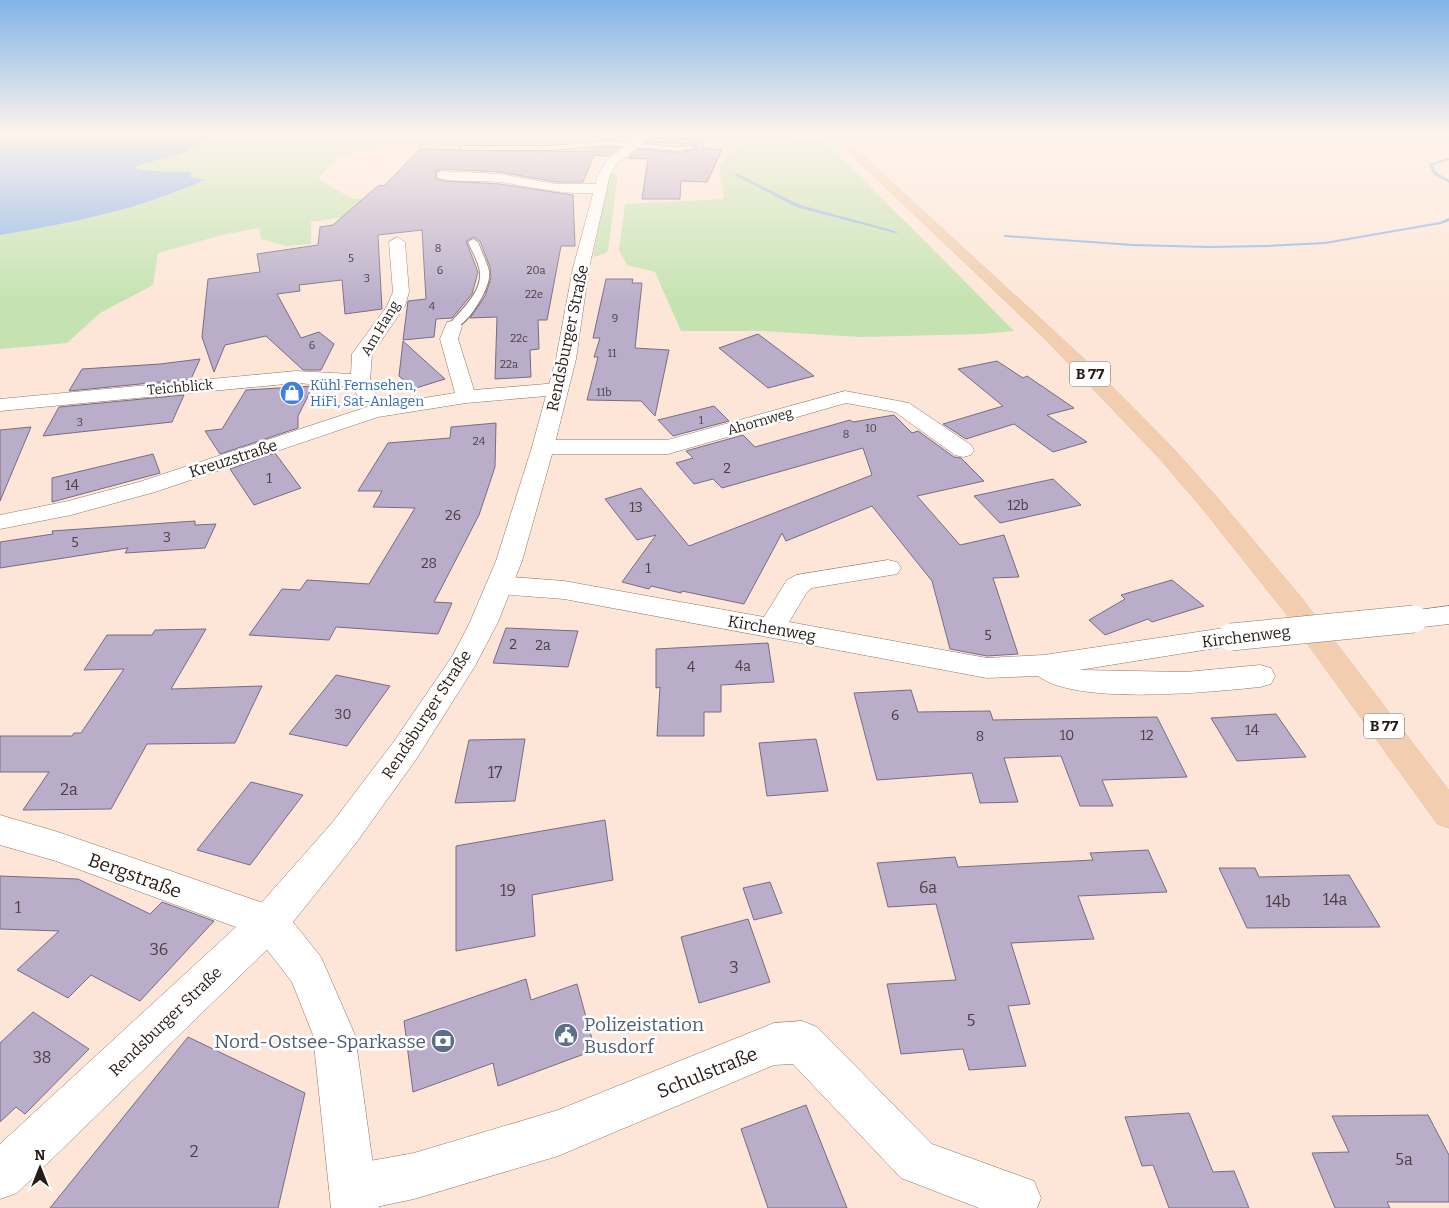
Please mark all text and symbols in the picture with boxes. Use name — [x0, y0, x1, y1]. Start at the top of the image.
house number: 8 — [435, 242, 441, 255]
house number: 5 — [348, 252, 354, 265]
street label: Rendsburger Straße — [543, 263, 592, 413]
house number: 6 — [437, 264, 443, 277]
house number: 20a — [526, 264, 546, 277]
house number: 3 — [364, 272, 370, 285]
house number: 22e — [525, 288, 543, 301]
street label: Am Hang — [357, 298, 404, 359]
house number: 4 — [429, 300, 436, 313]
house number: 9 — [612, 312, 618, 325]
house number: 22c — [510, 332, 528, 345]
house number: 6 — [309, 339, 315, 352]
house number: 11 — [608, 347, 617, 360]
house number: 22a — [500, 358, 518, 371]
road number: B 77 — [1070, 362, 1110, 386]
street label: Teichblick — [146, 376, 214, 399]
place label: Kühl Fernsehen, HiFi, Sat-Anlagen — [310, 377, 424, 410]
shop icon: Kühl Fernsehen, HiFi, Sat-Anlagen — [279, 380, 305, 406]
house number: 11b — [596, 386, 612, 399]
street label: Ahornweg — [725, 404, 795, 439]
house number: 1 — [699, 414, 704, 427]
house number: 3 — [77, 416, 83, 429]
house number: 10 — [865, 422, 877, 435]
house number: 8 — [843, 428, 849, 441]
street label: Kreuzstraße — [187, 435, 280, 482]
house number: 24 — [473, 435, 486, 448]
house number: 2 — [723, 460, 731, 477]
house number: 1 — [266, 470, 272, 487]
house number: 14 — [65, 477, 79, 494]
house number: 12b — [1007, 497, 1029, 514]
house number: 13 — [629, 499, 643, 516]
house number: 26 — [445, 507, 461, 524]
house number: 3 — [163, 529, 171, 546]
house number: 5 — [71, 534, 79, 551]
house number: 28 — [421, 555, 437, 572]
house number: 1 — [645, 560, 651, 577]
street label: Kirchenweg — [726, 611, 817, 646]
street label: Kirchenweg — [1201, 622, 1291, 651]
house number: 5 — [984, 627, 992, 644]
house number: 2 — [509, 636, 517, 653]
house number: 2a — [535, 637, 551, 654]
street label: Rendsburger Straße — [378, 646, 475, 782]
house number: 4a — [735, 658, 751, 675]
house number: 4 — [687, 659, 695, 676]
house number: 30 — [335, 706, 351, 723]
house number: 6 — [891, 707, 899, 724]
road number: B 77 — [1364, 714, 1404, 738]
house number: 14 — [1245, 722, 1259, 739]
house number: 10 — [1060, 727, 1074, 744]
house number: 12 — [1140, 727, 1154, 744]
house number: 8 — [976, 728, 984, 745]
house number: 17 — [488, 763, 502, 782]
house number: 2a — [60, 780, 78, 799]
street label: Bergstraße — [85, 848, 185, 903]
house number: 6a — [919, 878, 937, 897]
house number: 19 — [500, 881, 516, 900]
house number: 14a — [1323, 890, 1348, 909]
house number: 14b — [1265, 892, 1291, 911]
house number: 1 — [15, 898, 22, 917]
house number: 36 — [150, 940, 168, 959]
house number: 3 — [729, 958, 739, 977]
street label: Rendsburger Straße — [105, 963, 226, 1080]
house number: 5 — [967, 1011, 975, 1030]
place label: Polizeistation Busdorf — [584, 1013, 704, 1058]
public building icon: Polizeistation Busdorf — [553, 1022, 579, 1048]
bank icon: Nord-Ostsee-Sparkasse — [430, 1028, 456, 1054]
place label: Nord-Ostsee-Sparkasse — [214, 1030, 426, 1053]
street label: Schulstraße — [654, 1042, 761, 1103]
house number: 38 — [33, 1048, 51, 1067]
house number: 2 — [190, 1142, 198, 1161]
north arrow — [15, 1143, 65, 1193]
text: N — [35, 1147, 46, 1164]
house number: 5a — [1395, 1150, 1413, 1169]

